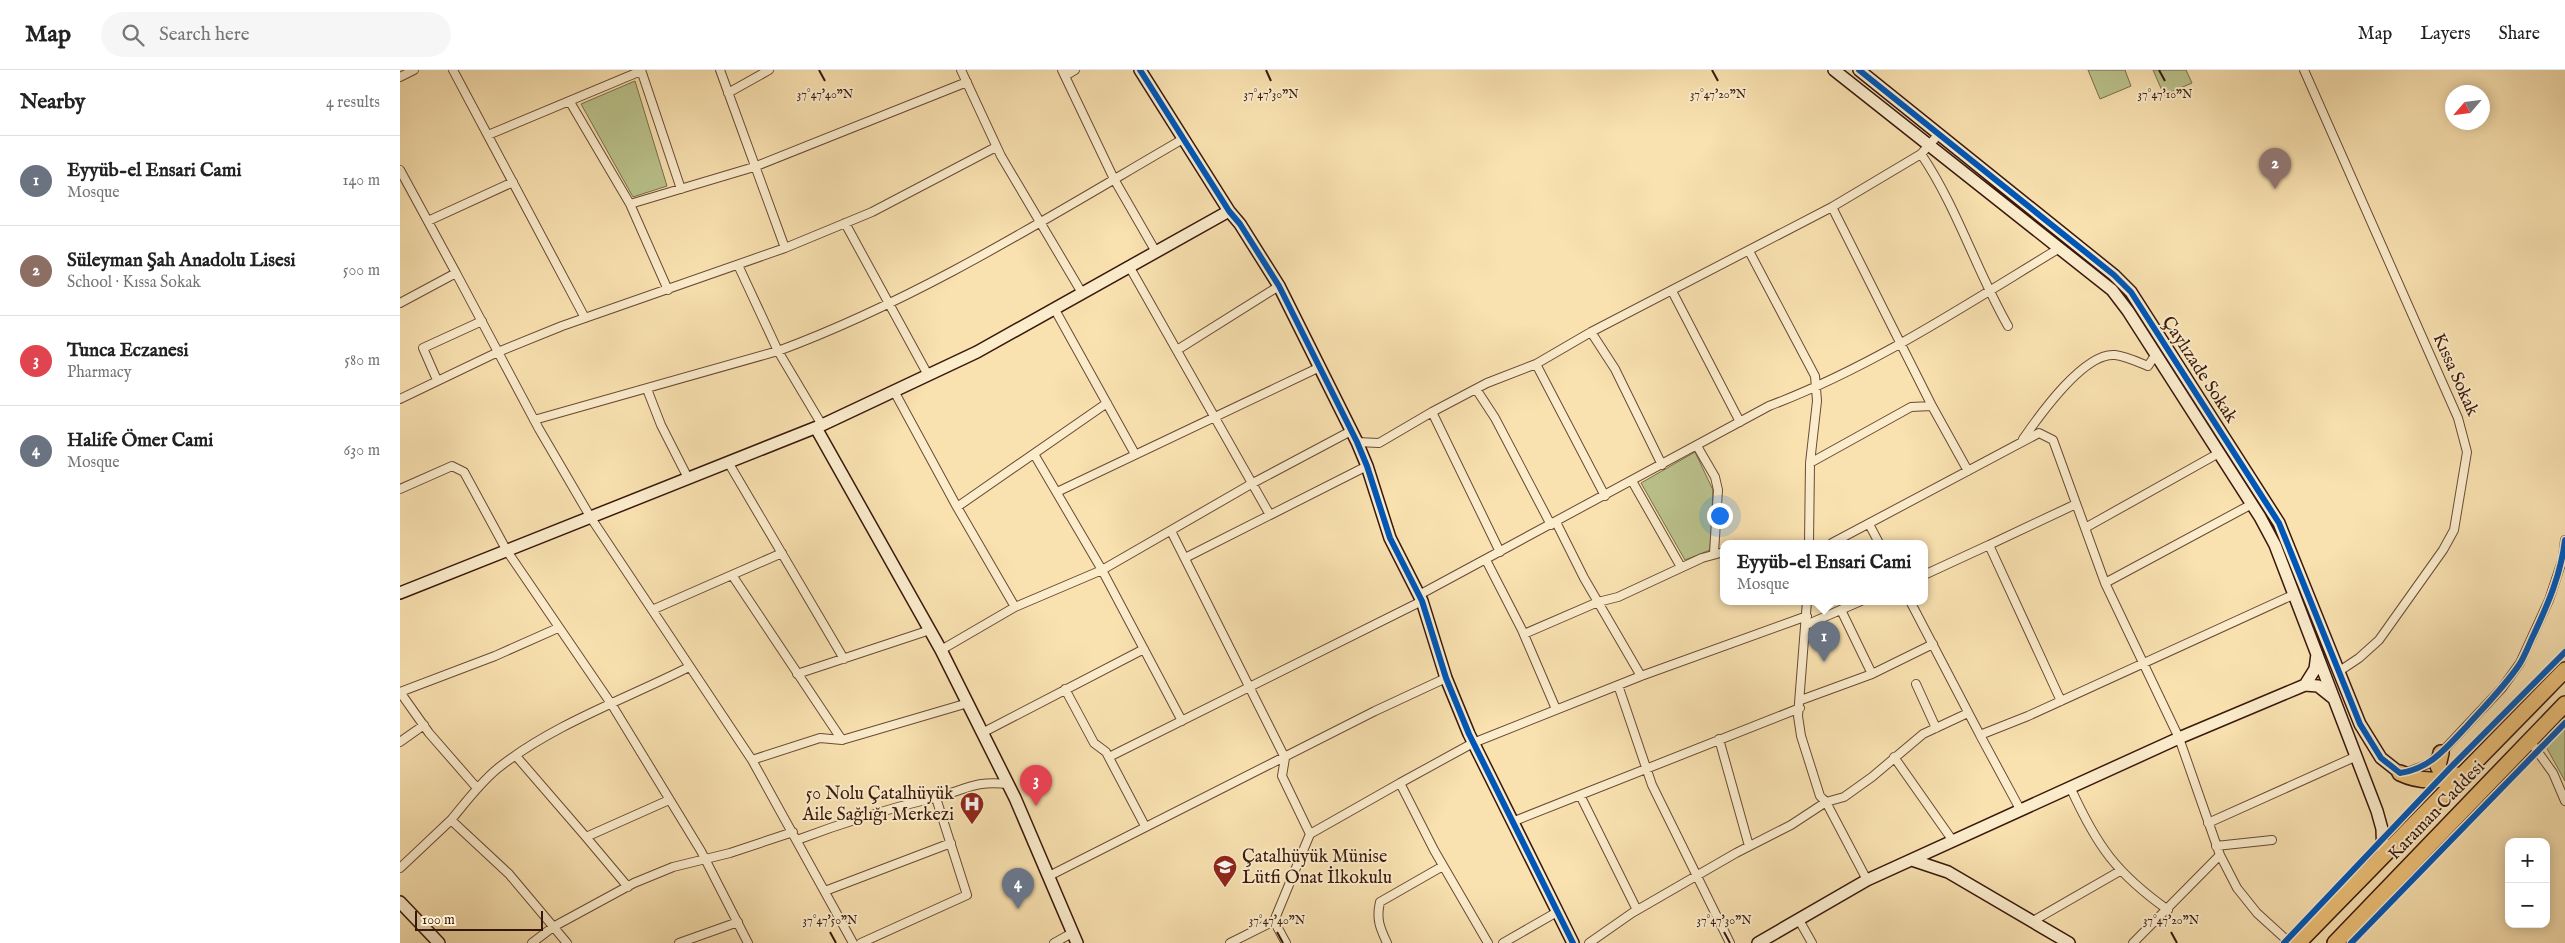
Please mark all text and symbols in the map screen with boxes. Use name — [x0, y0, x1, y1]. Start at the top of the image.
search box — [101, 12, 451, 57]
text: Map — [25, 19, 71, 50]
icon: search — [119, 21, 147, 49]
text: Search here — [159, 23, 250, 47]
text: Map — [2358, 23, 2392, 46]
text: Layers — [2420, 23, 2471, 46]
text: Share — [2499, 23, 2540, 46]
north arrow — [2445, 85, 2490, 130]
text: 37°47'40"N — [797, 87, 854, 102]
text: 37°47'30"N — [1243, 87, 1299, 102]
text: 37°47'20"N — [1690, 87, 1747, 102]
text: 37°47'10"N — [2138, 87, 2193, 102]
text: Nearby — [20, 89, 85, 116]
text: 4 results — [326, 93, 380, 113]
pin: 2 — [2259, 148, 2291, 189]
text: Eyyüb-el Ensari Cami — [67, 159, 242, 183]
text: 1 — [33, 171, 39, 191]
text: 140 m — [342, 171, 380, 191]
text: Mosque — [67, 183, 120, 203]
text: Süleyman Şah Anadolu Lisesi — [67, 249, 295, 273]
text: 2 — [32, 261, 40, 281]
text: 500 m — [343, 261, 380, 281]
text: School · Kıssa Sokak — [67, 273, 201, 293]
street label: Çaylızade Sokak — [2156, 312, 2242, 428]
street label: Kıssa Sokak — [2427, 330, 2484, 420]
text: Tunca Eczanesi — [67, 339, 189, 363]
text: 3 — [33, 351, 39, 371]
text: 580 m — [344, 351, 380, 371]
text: Pharmacy — [67, 363, 132, 383]
text: Halife Ömer Cami — [67, 429, 213, 453]
text: 4 — [32, 441, 40, 461]
text: 630 m — [344, 441, 380, 461]
text: Mosque — [67, 453, 120, 473]
your location — [1707, 503, 1733, 529]
popup — [1720, 540, 1928, 605]
text: Eyyüb-el Ensari Cami — [1737, 551, 1911, 575]
text: Mosque — [1737, 575, 1789, 595]
pin: 1 — [1808, 621, 1840, 662]
street label: Karaman Caddesi — [2384, 756, 2490, 866]
pin: 3 — [1020, 765, 1052, 806]
place label: 50 Nolu Çatalhüyük Aile Sağlığı Merkezi — [801, 783, 954, 827]
hospital icon: 50 Nolu Çatalhüyük Aile Sağlığı Merkezi — [959, 791, 985, 825]
map controls — [2505, 838, 2550, 928]
button: + — [2505, 838, 2550, 883]
place label: Çatalhüyük Münise Lütfi Onat İlkokulu — [1242, 846, 1392, 890]
school or university icon: Çatalhüyük Münise Lütfi Onat İlkokulu — [1212, 854, 1238, 888]
pin: 4 — [1002, 868, 1034, 909]
button: − — [2505, 883, 2550, 928]
scale bar — [415, 908, 542, 931]
text: 100 m — [422, 911, 455, 929]
text: 37°47'50"N — [803, 913, 858, 928]
text: 37°47'40"N — [1249, 913, 1306, 928]
text: 37°47'30"N — [1696, 913, 1752, 928]
text: 37°47'20"N — [2143, 913, 2200, 928]

